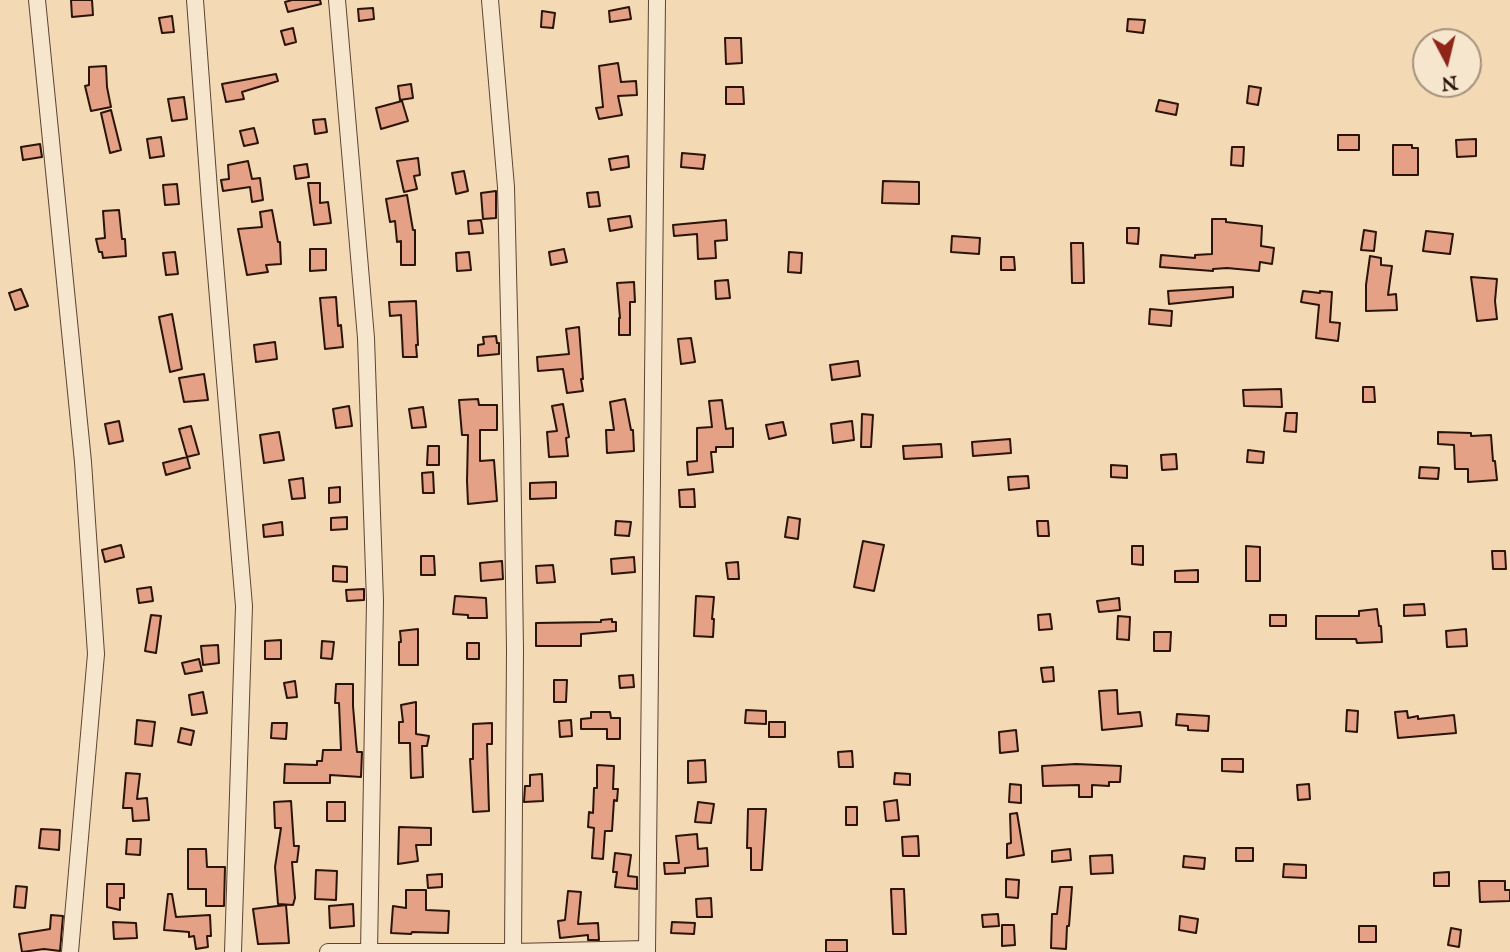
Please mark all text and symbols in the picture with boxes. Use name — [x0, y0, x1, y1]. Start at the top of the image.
north arrow — [1412, 28, 1482, 98]
text: N — [1440, 69, 1459, 95]

